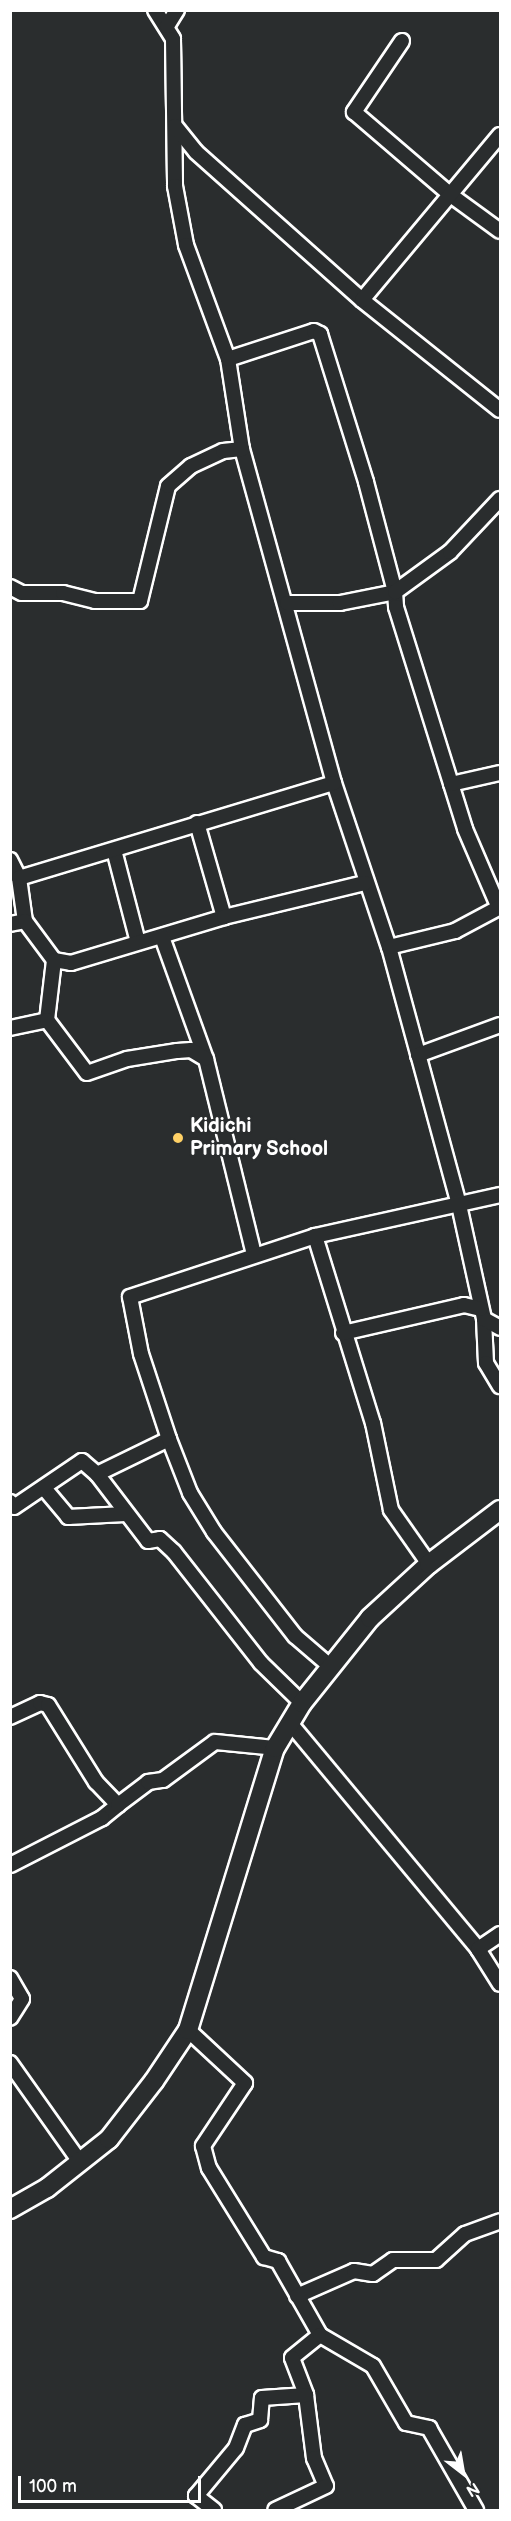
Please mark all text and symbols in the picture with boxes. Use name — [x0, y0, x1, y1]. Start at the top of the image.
place label: Kidichi Primary School — [190, 1114, 329, 1161]
marker: Kidichi Primary School — [171, 1131, 185, 1145]
north arrow — [433, 2443, 493, 2503]
scale bar — [21, 2464, 204, 2502]
text: 100 m — [29, 2476, 77, 2497]
text: N — [462, 2478, 483, 2500]

